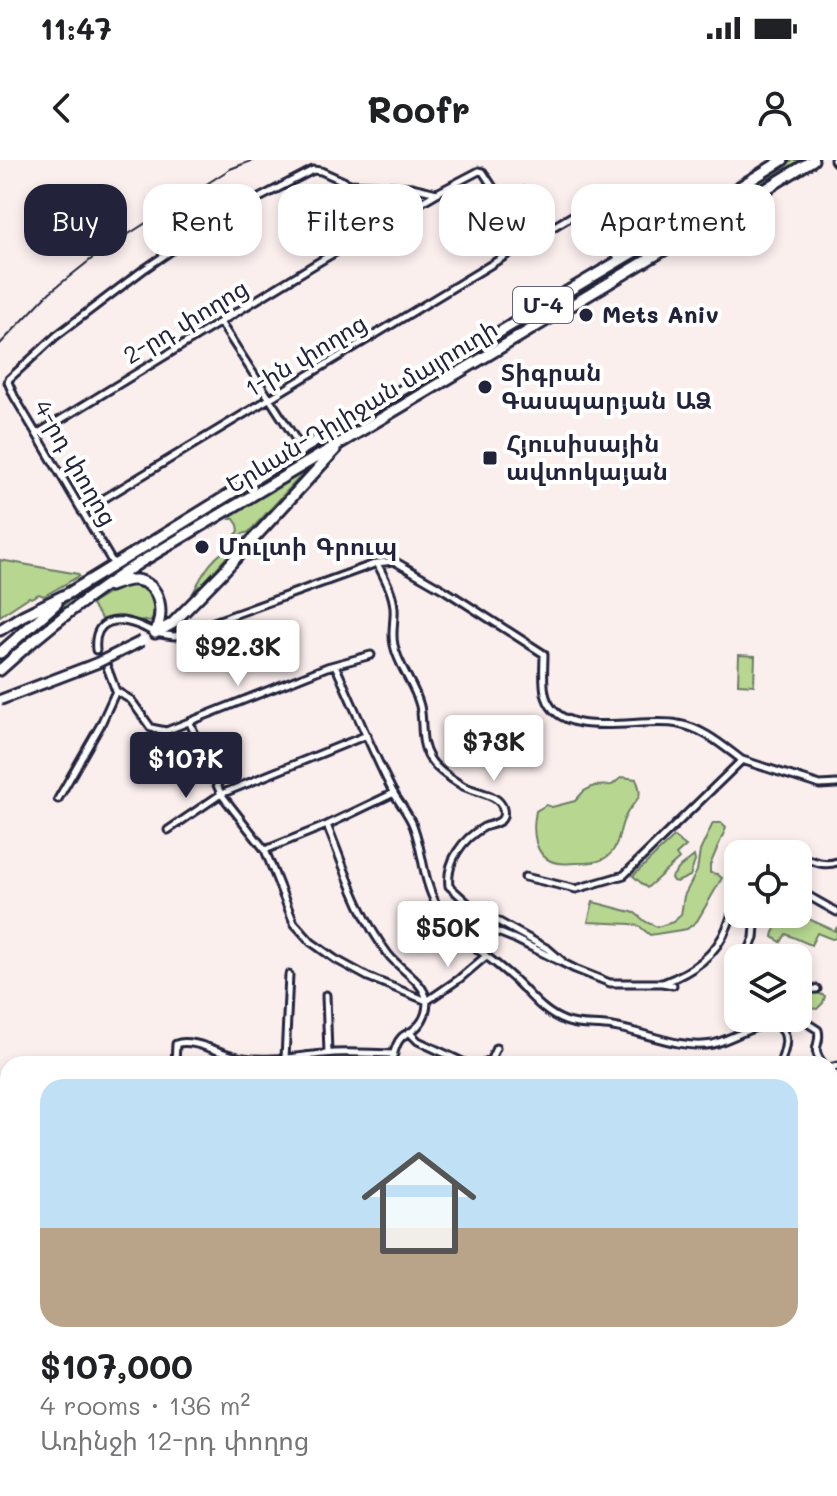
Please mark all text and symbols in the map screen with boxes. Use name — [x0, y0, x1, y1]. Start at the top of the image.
text: 11:47 — [40, 8, 112, 48]
text: Roofr — [367, 85, 470, 132]
icon: back — [40, 86, 84, 130]
icon: person — [753, 86, 797, 130]
chip: Buy — [24, 184, 127, 256]
chip: Rent — [143, 184, 262, 256]
chip: Filters — [278, 184, 423, 256]
chip: New — [439, 184, 555, 256]
chip: Apartment — [571, 184, 775, 256]
street label: 2-րդ փողոց — [117, 271, 253, 370]
road number: Մ-4 — [513, 287, 573, 323]
place label: Mets Aniv — [602, 298, 719, 329]
street label: 1-ին փողոց — [239, 306, 372, 403]
marker: Mets Aniv — [577, 306, 595, 324]
street label: Երևան-Դիլիջան մայրուղի — [220, 312, 503, 499]
place label: Տիգրան Գասպարյան ԱՁ — [501, 356, 712, 415]
marker: Տիգրան Գասպարյան ԱՁ — [476, 378, 494, 396]
street label: 4-րդ փողոց — [28, 394, 125, 531]
place label: Հյուսիսային ավտոկայան — [506, 427, 668, 486]
marker: Հյուսիսային ավտոկայան — [481, 449, 499, 467]
place label: Մուլտի Գրուպ — [218, 530, 397, 561]
marker: Մուլտի Գրուպ — [193, 538, 211, 556]
pin: $92.3K — [173, 620, 303, 688]
text: $92.3K — [195, 629, 281, 663]
pin: $73K — [447, 715, 541, 783]
text: $73K — [462, 724, 526, 758]
pin: $107K — [130, 732, 242, 800]
text: $107K — [148, 741, 224, 775]
map controls — [724, 840, 812, 1032]
button: locate — [724, 840, 812, 928]
pin: $50K — [401, 901, 495, 969]
text: $50K — [415, 910, 481, 944]
button: layers — [724, 944, 812, 1032]
icon: home — [347, 1131, 491, 1275]
text: $107,000 — [40, 1343, 193, 1388]
text: 4 rooms · 136 m² — [40, 1388, 250, 1422]
text: Առինջի 12-րդ փողոց — [40, 1423, 309, 1457]

